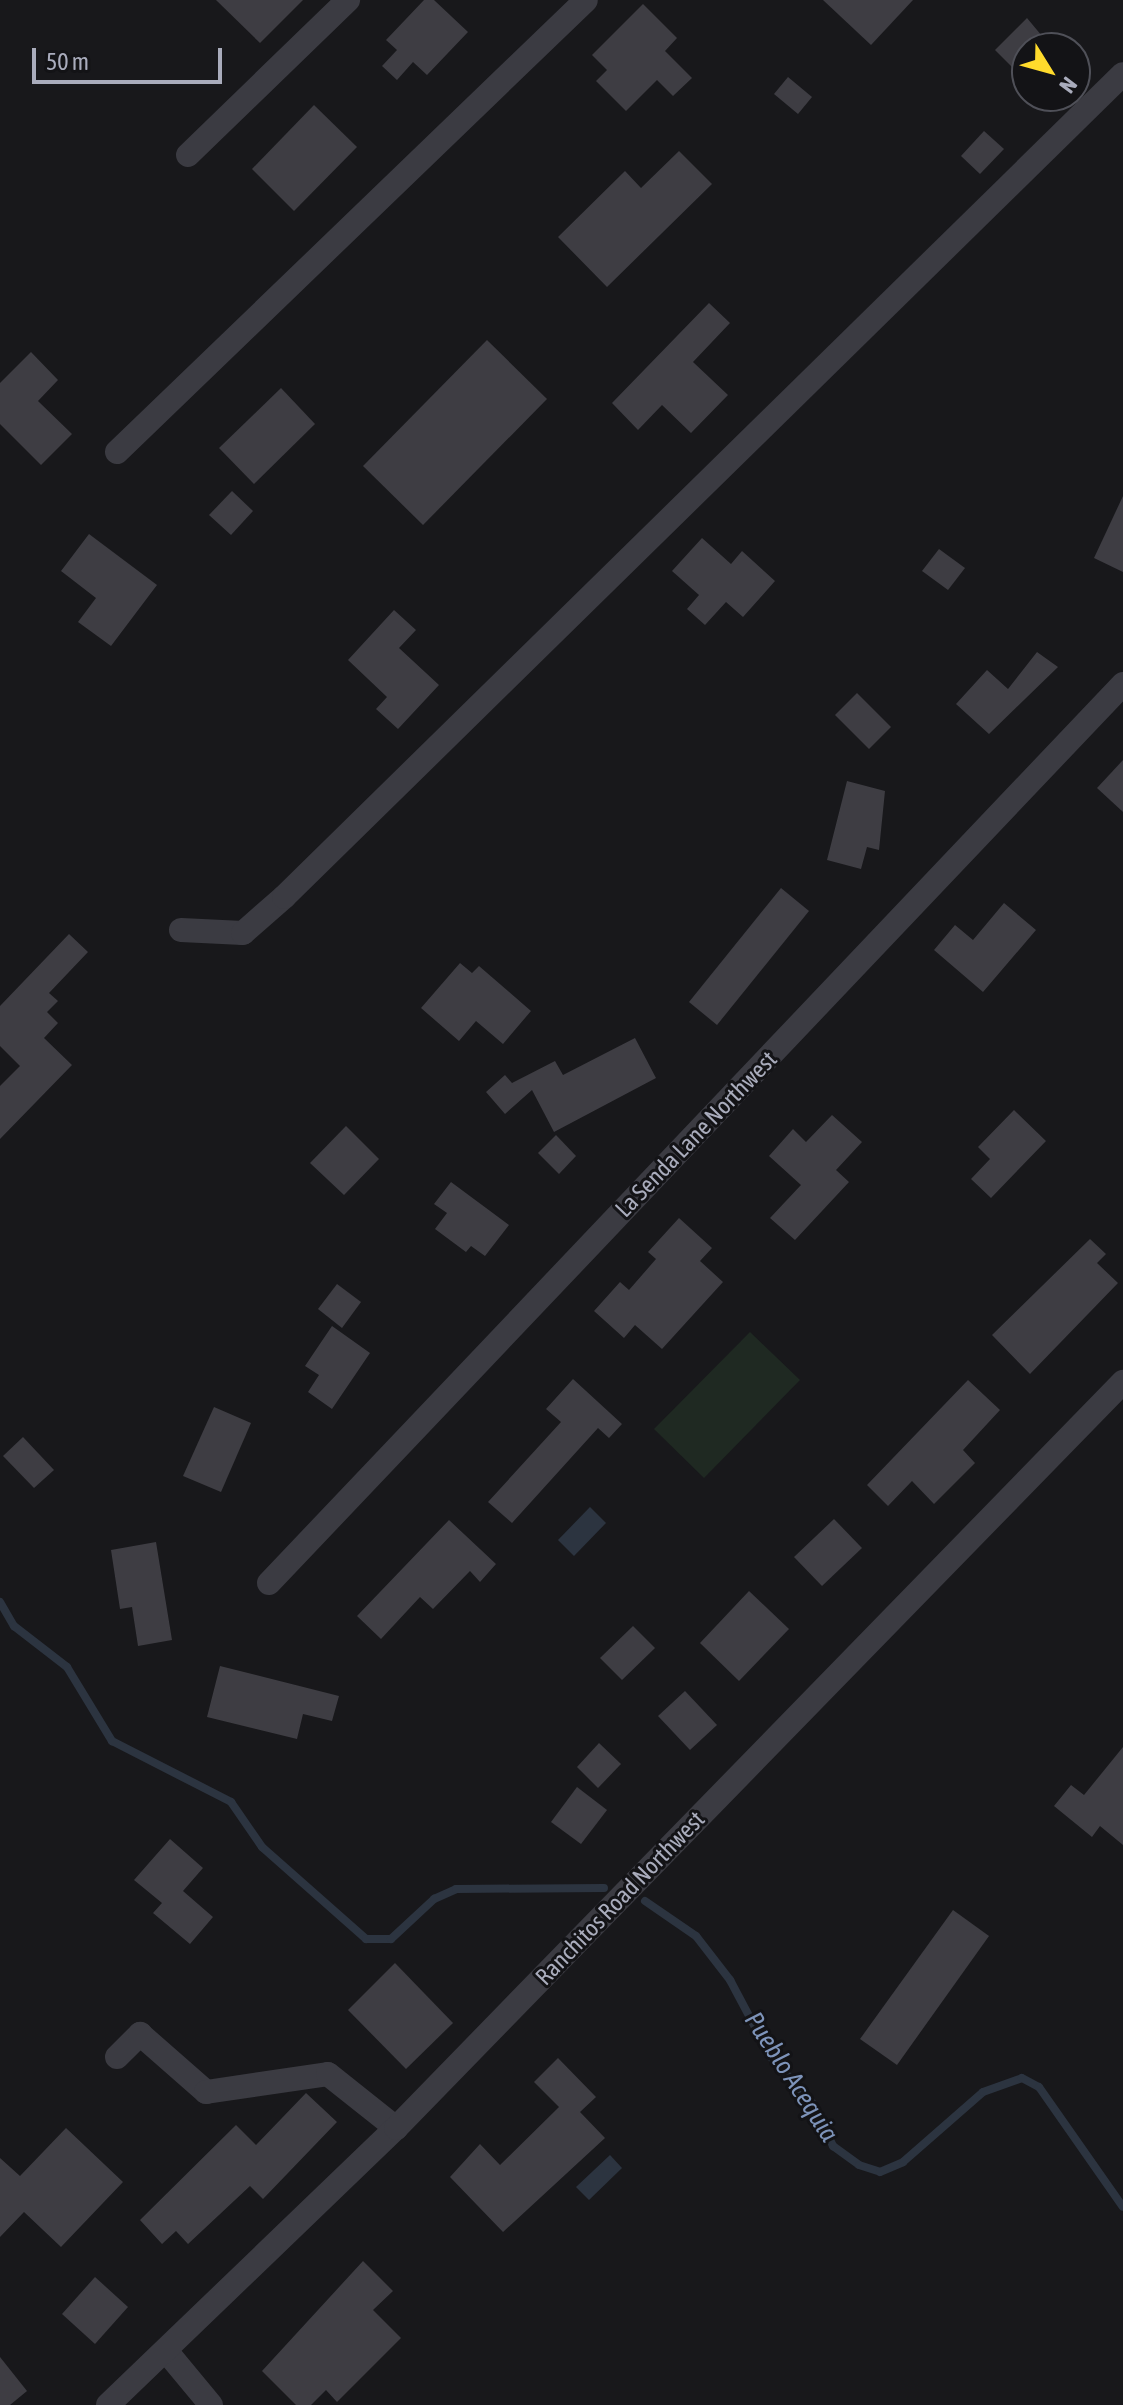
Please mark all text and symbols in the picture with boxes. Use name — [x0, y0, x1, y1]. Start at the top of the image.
scale bar — [36, 32, 226, 82]
north arrow — [1011, 32, 1091, 112]
text: 50 m — [46, 48, 89, 75]
text: N — [1054, 72, 1083, 98]
street label: La Senda Lane Northwest — [609, 1045, 783, 1223]
street label: Ranchitos Road Northwest — [529, 1805, 711, 1991]
water label: Pueblo Acequia — [738, 2006, 844, 2148]

